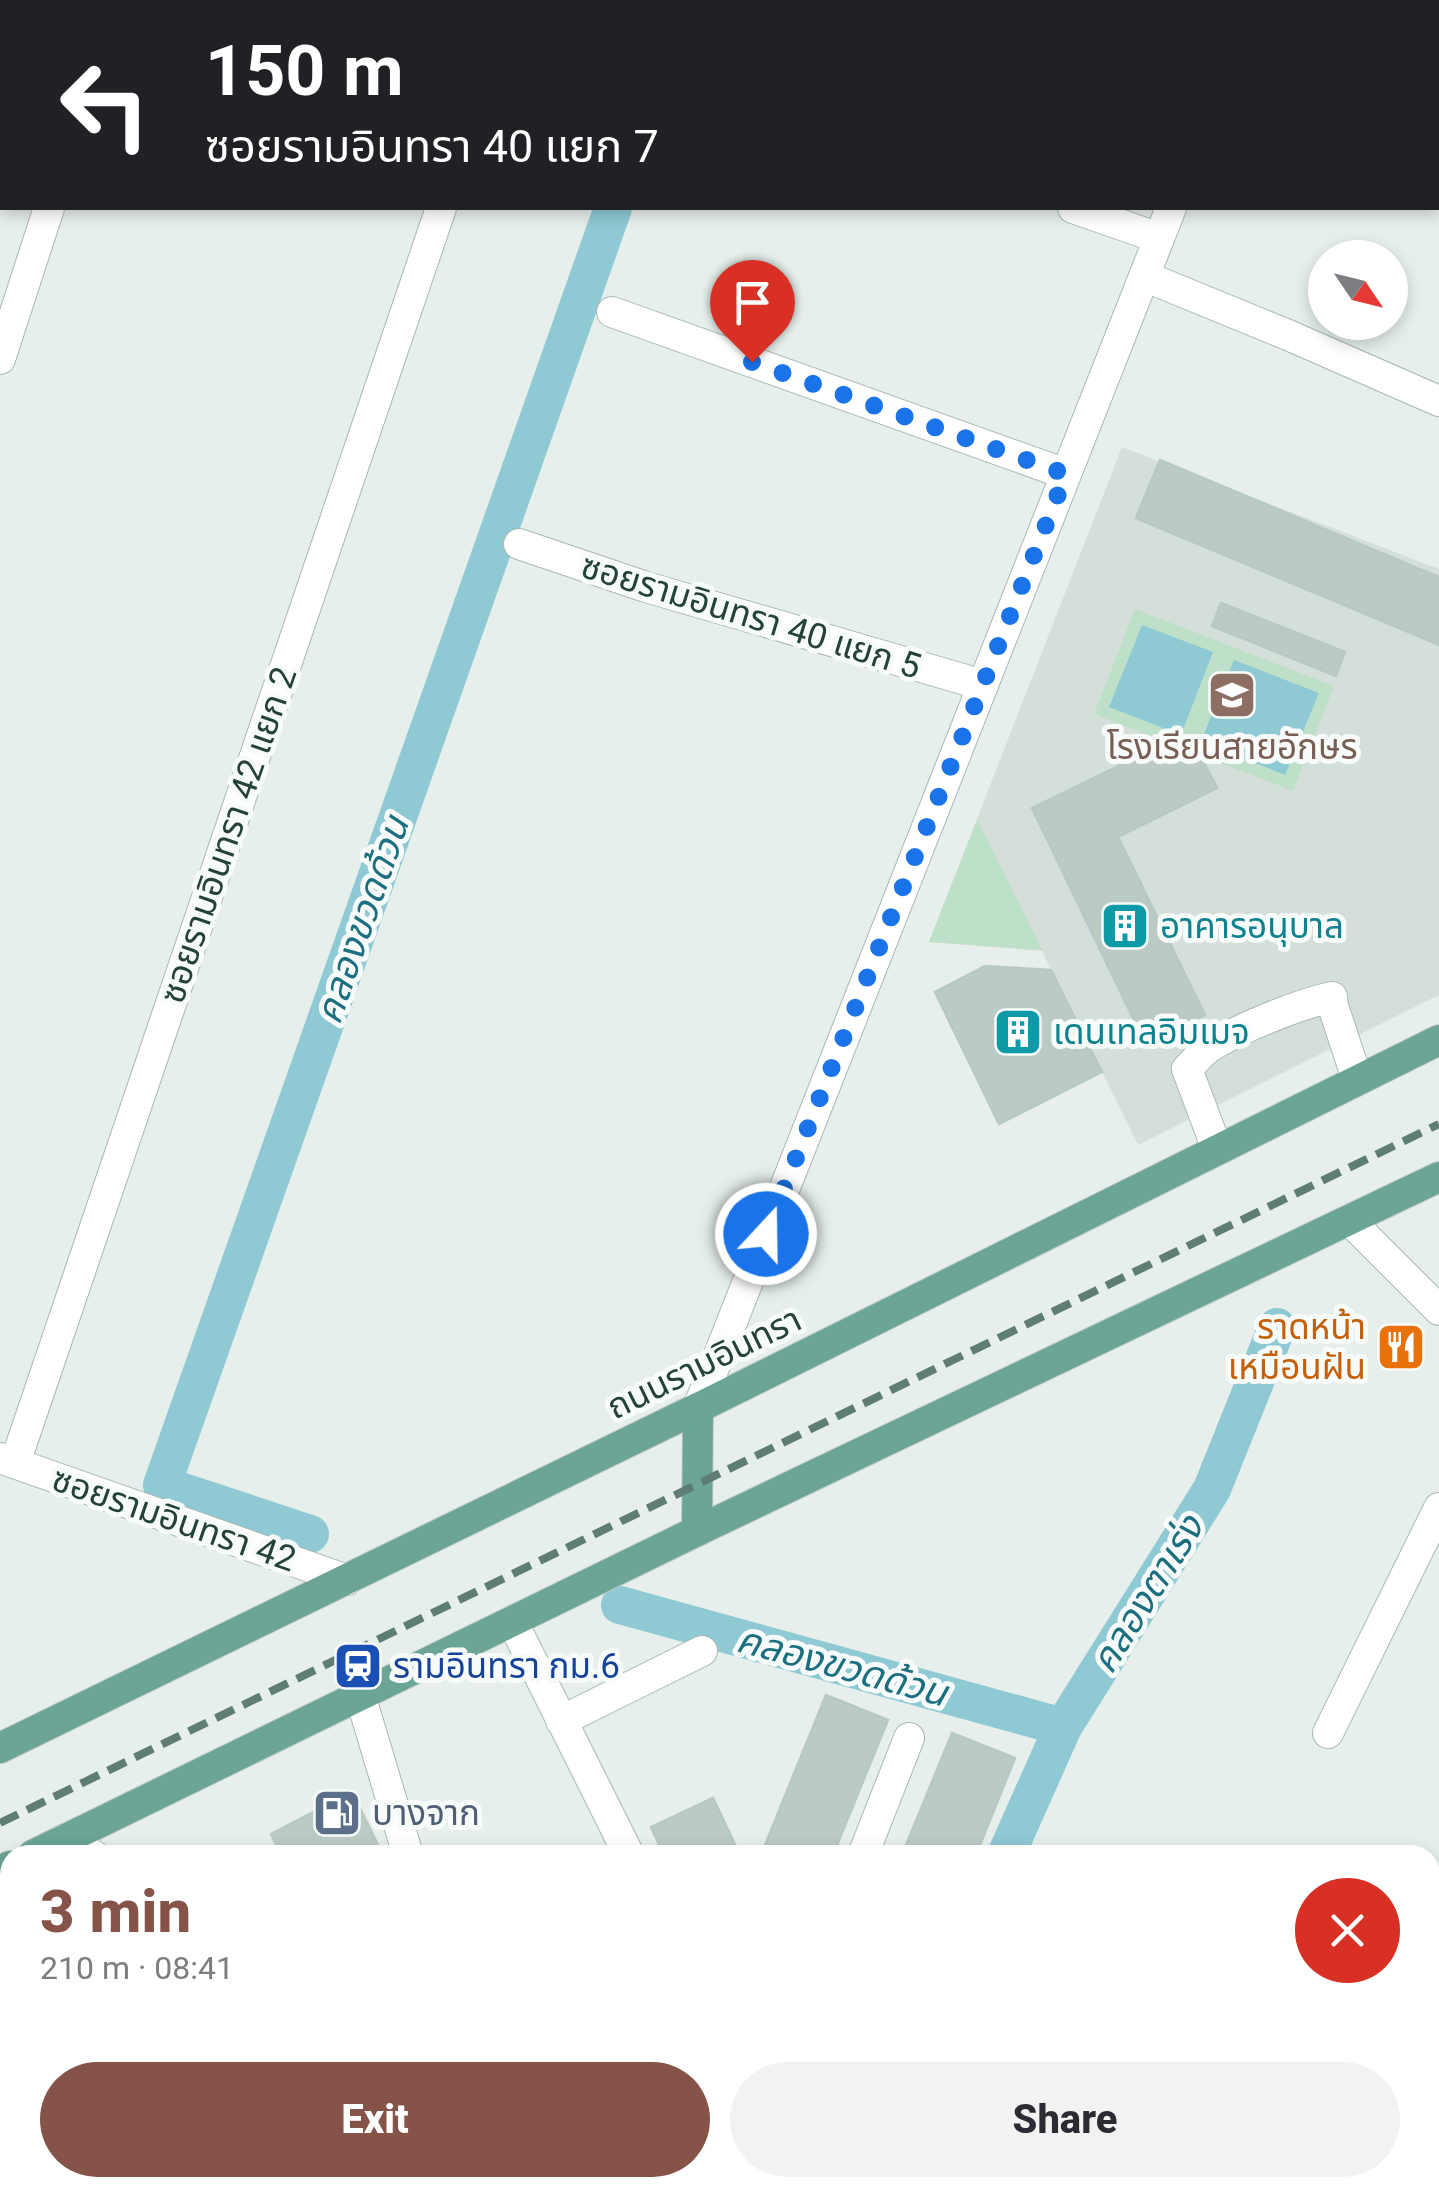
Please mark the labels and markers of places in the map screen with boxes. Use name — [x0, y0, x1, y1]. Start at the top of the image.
pin — [710, 260, 795, 363]
school or university icon: โรงเรียนสายอักษร — [1206, 669, 1258, 721]
place label: โรงเรียนสายอักษร — [1106, 727, 1358, 768]
building icon: อาคารอนุบาล — [1099, 900, 1151, 952]
place label: อาคารอนุบาล — [1160, 906, 1344, 947]
building icon: เดนเทลอิมเมจ — [992, 1006, 1044, 1058]
place label: เดนเทลอิมเมจ — [1053, 1012, 1250, 1053]
place label: ราดหน้า เหมือนฝัน — [1228, 1307, 1366, 1388]
restaurant icon: ราดหน้า เหมือนฝัน — [1375, 1321, 1427, 1373]
station icon: รามอินทรา กม.6 — [332, 1640, 384, 1692]
place label: รามอินทรา กม.6 — [393, 1646, 620, 1687]
fuel station icon: บางจาก — [311, 1787, 363, 1839]
place label: บางจาก — [372, 1793, 480, 1834]

